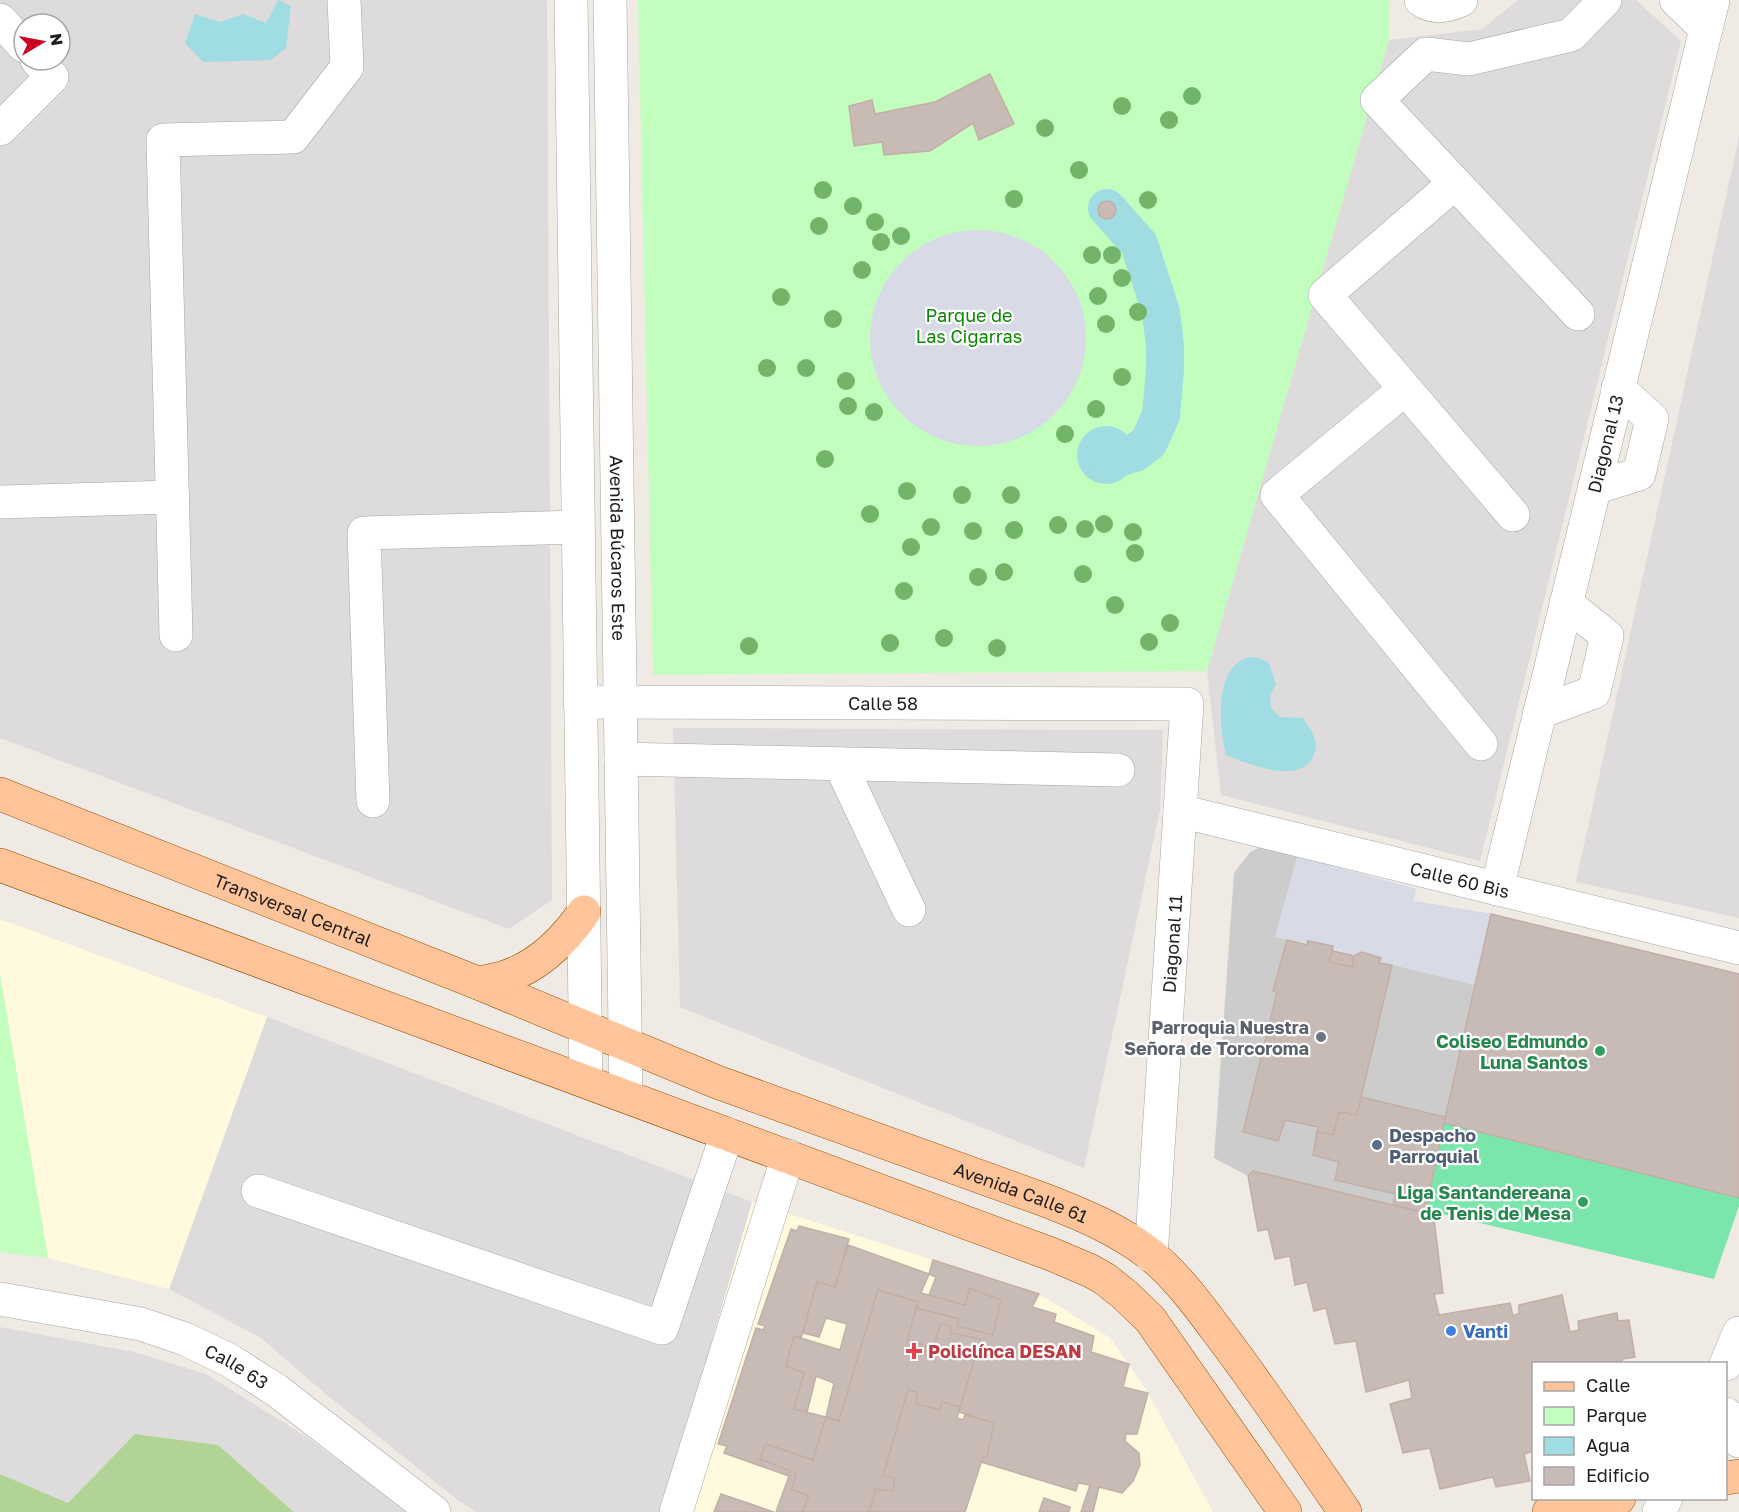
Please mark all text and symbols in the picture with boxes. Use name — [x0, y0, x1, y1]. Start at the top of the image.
north arrow — [12, 12, 72, 72]
text: N — [46, 32, 68, 47]
park label: Parque de Las Cigarras — [916, 304, 1022, 347]
street label: Diagonal 13 — [1583, 393, 1628, 495]
street label: Avenida Búcaros Este — [606, 455, 630, 641]
street label: Calle 58 — [848, 692, 918, 714]
street label: Calle 60 Bis — [1408, 857, 1512, 902]
street label: Transversal Central — [211, 869, 375, 951]
street label: Diagonal 11 — [1158, 894, 1186, 994]
place label: Parroquia Nuestra Señora de Torcoroma — [1124, 1016, 1309, 1059]
marker: Parroquia Nuestra Señora de Torcoroma — [1314, 1030, 1328, 1044]
place label: Coliseo Edmundo Luna Santos — [1436, 1030, 1588, 1073]
marker: Coliseo Edmundo Luna Santos — [1593, 1044, 1607, 1058]
place label: Despacho Parroquial — [1389, 1124, 1479, 1167]
marker: Despacho Parroquial — [1370, 1138, 1384, 1152]
street label: Avenida Calle 61 — [951, 1157, 1092, 1228]
place label: Liga Santandereana de Tenis de Mesa — [1397, 1181, 1571, 1224]
marker: Liga Santandereana de Tenis de Mesa — [1576, 1195, 1590, 1209]
place label: Vanti — [1463, 1320, 1508, 1342]
marker: Vanti — [1444, 1324, 1458, 1338]
street label: Calle 63 — [201, 1339, 273, 1393]
place label: Policlínca DESAN — [928, 1340, 1082, 1362]
marker: Policlínca DESAN — [905, 1342, 923, 1360]
legend — [1532, 1362, 1727, 1500]
text: Calle — [1586, 1374, 1630, 1396]
text: Parque — [1586, 1404, 1647, 1426]
text: Agua — [1586, 1434, 1630, 1456]
text: Edificio — [1586, 1464, 1650, 1486]

